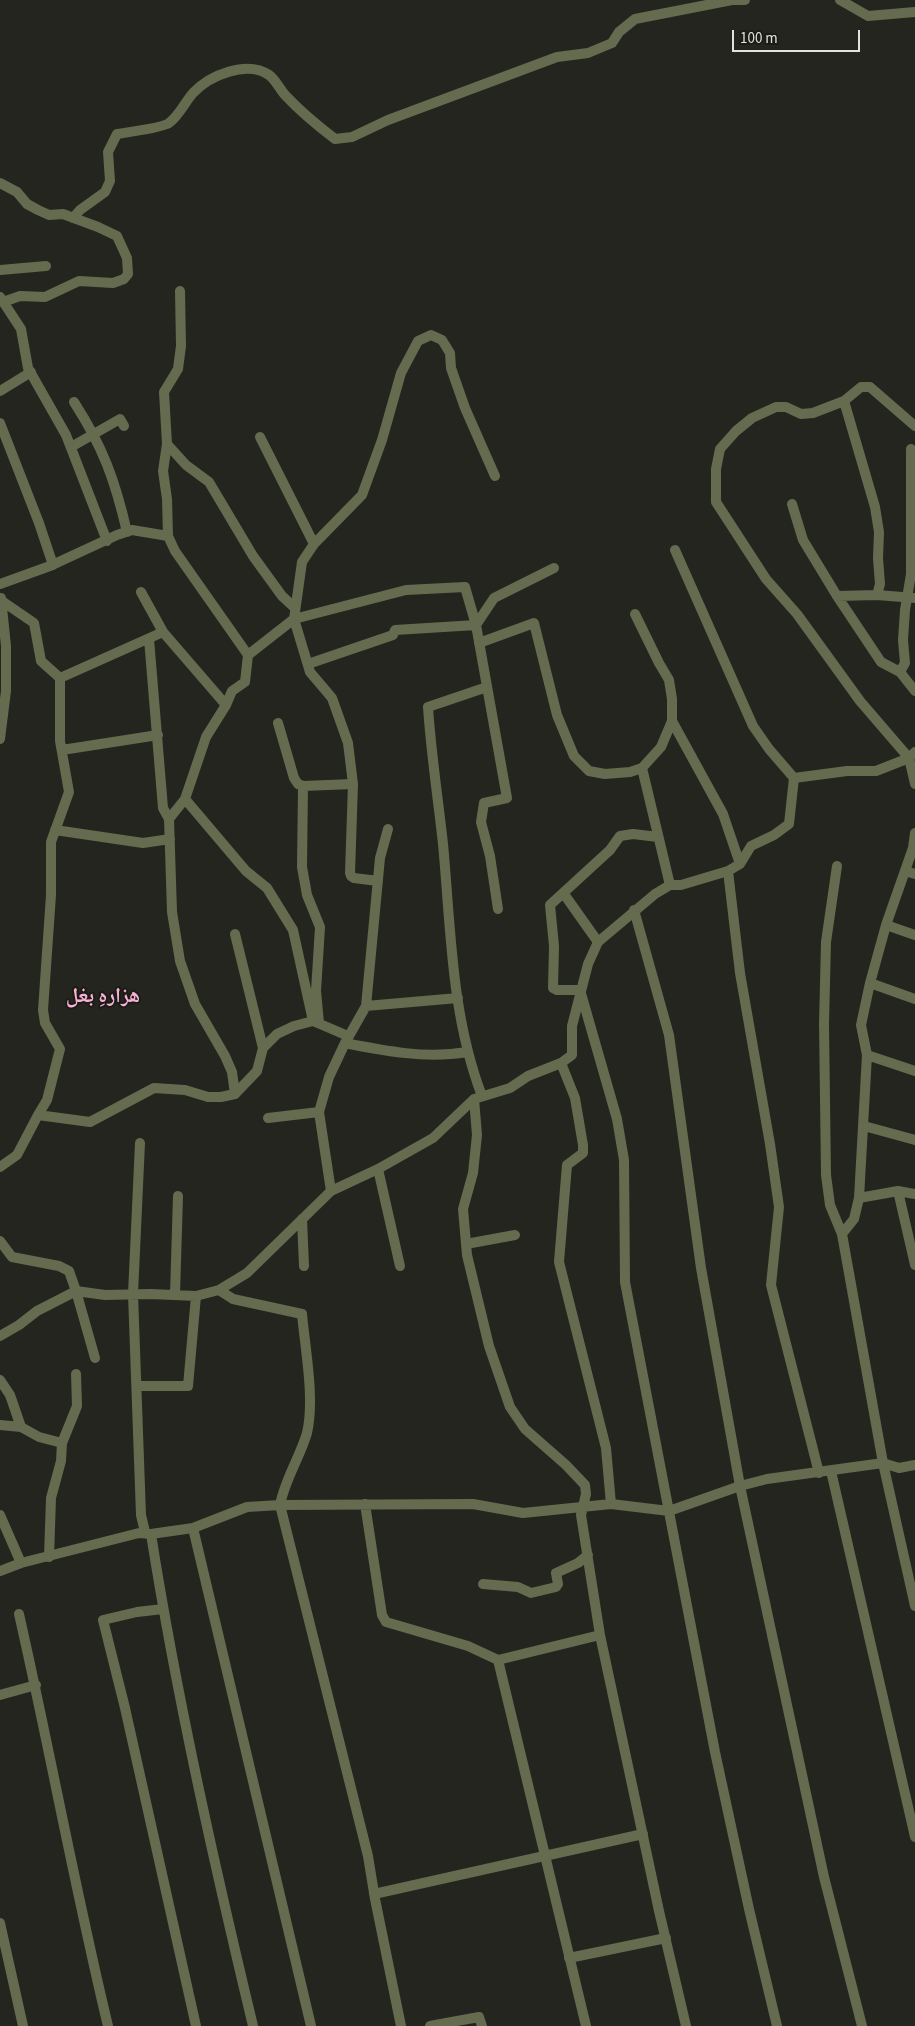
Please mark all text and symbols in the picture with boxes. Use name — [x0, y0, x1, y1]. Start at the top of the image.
scale bar — [735, 20, 862, 52]
text: 100 m — [740, 28, 778, 49]
district label: هزارهِ بغل — [66, 984, 140, 1010]

